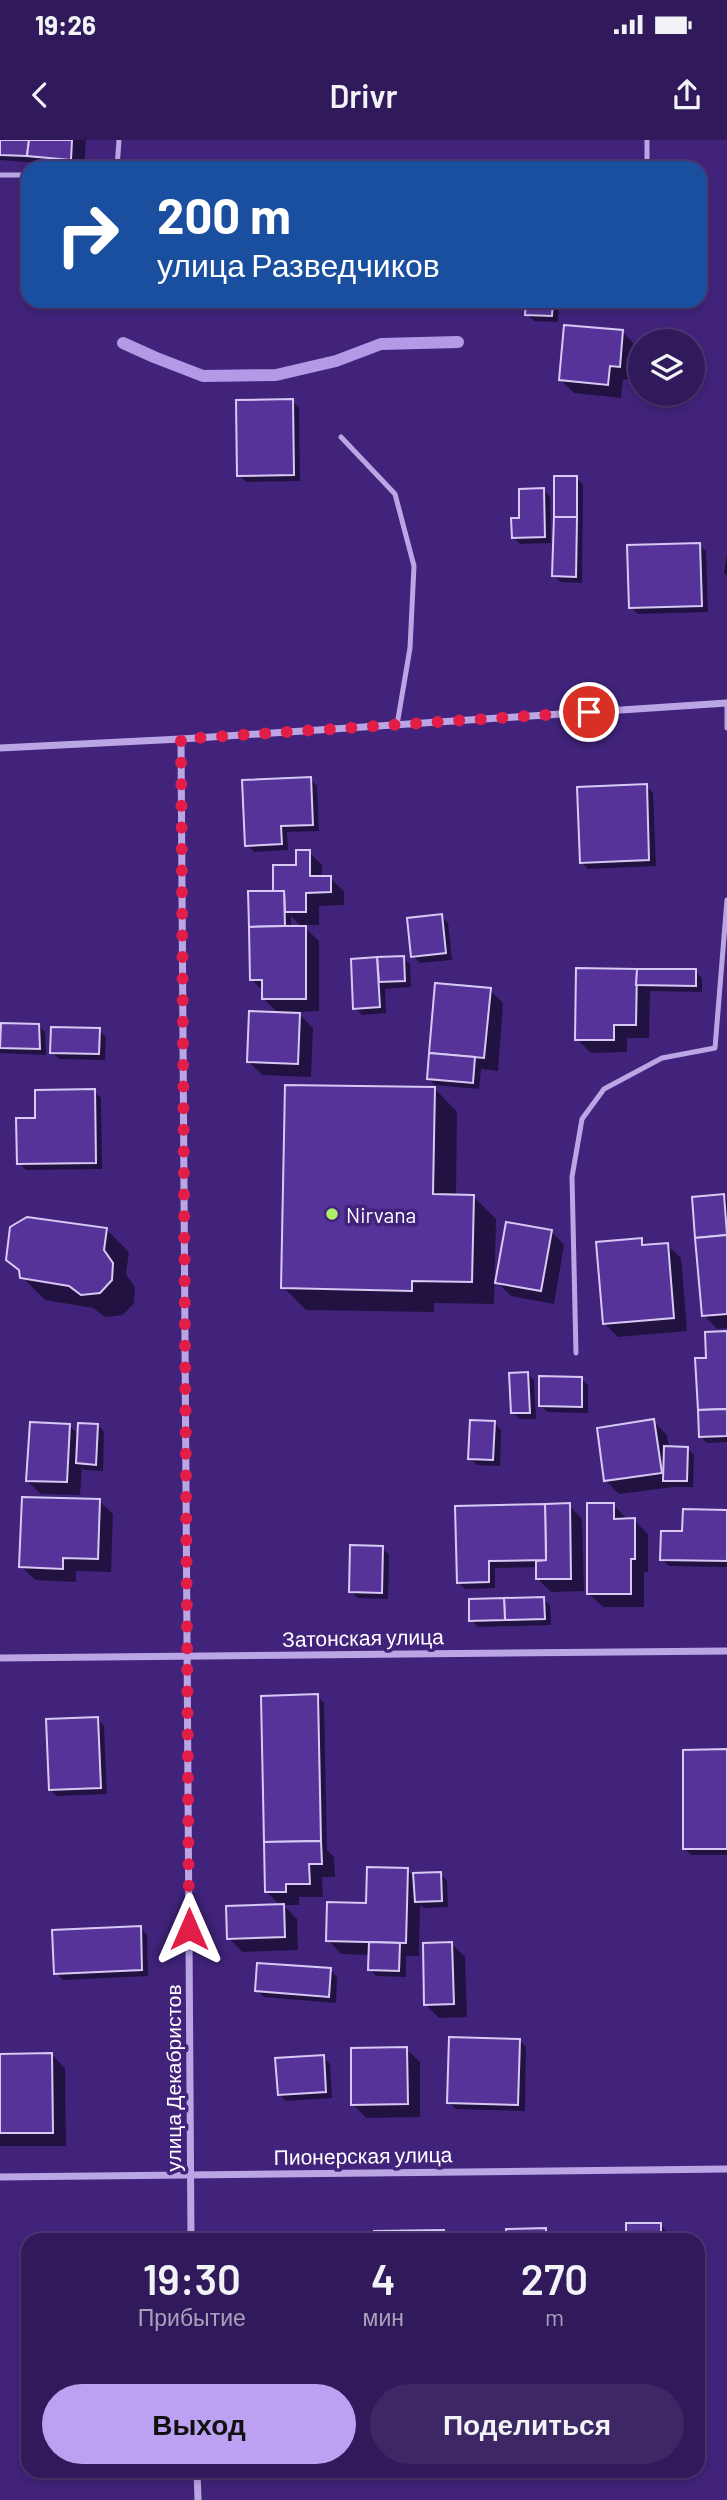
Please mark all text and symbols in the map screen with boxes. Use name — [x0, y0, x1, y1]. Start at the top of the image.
text: 19:26 — [35, 9, 96, 40]
icon: back — [21, 76, 59, 114]
text: Drivr — [329, 76, 398, 114]
icon: share — [668, 76, 706, 114]
text: 200 m — [157, 185, 291, 244]
icon: right — [42, 189, 133, 280]
text: улица Разведчиков — [157, 245, 440, 283]
map controls — [628, 329, 705, 406]
button: layers — [628, 329, 705, 406]
pin — [559, 682, 619, 742]
icon: arrive — [570, 693, 608, 731]
place label: Nirvana — [346, 1202, 416, 1227]
marker: Nirvana — [324, 1206, 340, 1222]
street label: Затонская улица — [282, 1623, 444, 1651]
position arrow — [152, 1892, 226, 1966]
street label: улица Декабристов — [160, 1984, 185, 2172]
street label: Пионерская улица — [273, 2141, 453, 2169]
text: 19:30 — [143, 2253, 241, 2303]
text: 4 — [371, 2253, 396, 2303]
text: 270 — [521, 2253, 588, 2303]
text: Прибытие — [138, 2303, 246, 2331]
text: мин — [363, 2303, 404, 2331]
text: m — [545, 2303, 564, 2331]
button: Выход — [42, 2384, 356, 2464]
button: Поделиться — [370, 2384, 684, 2464]

